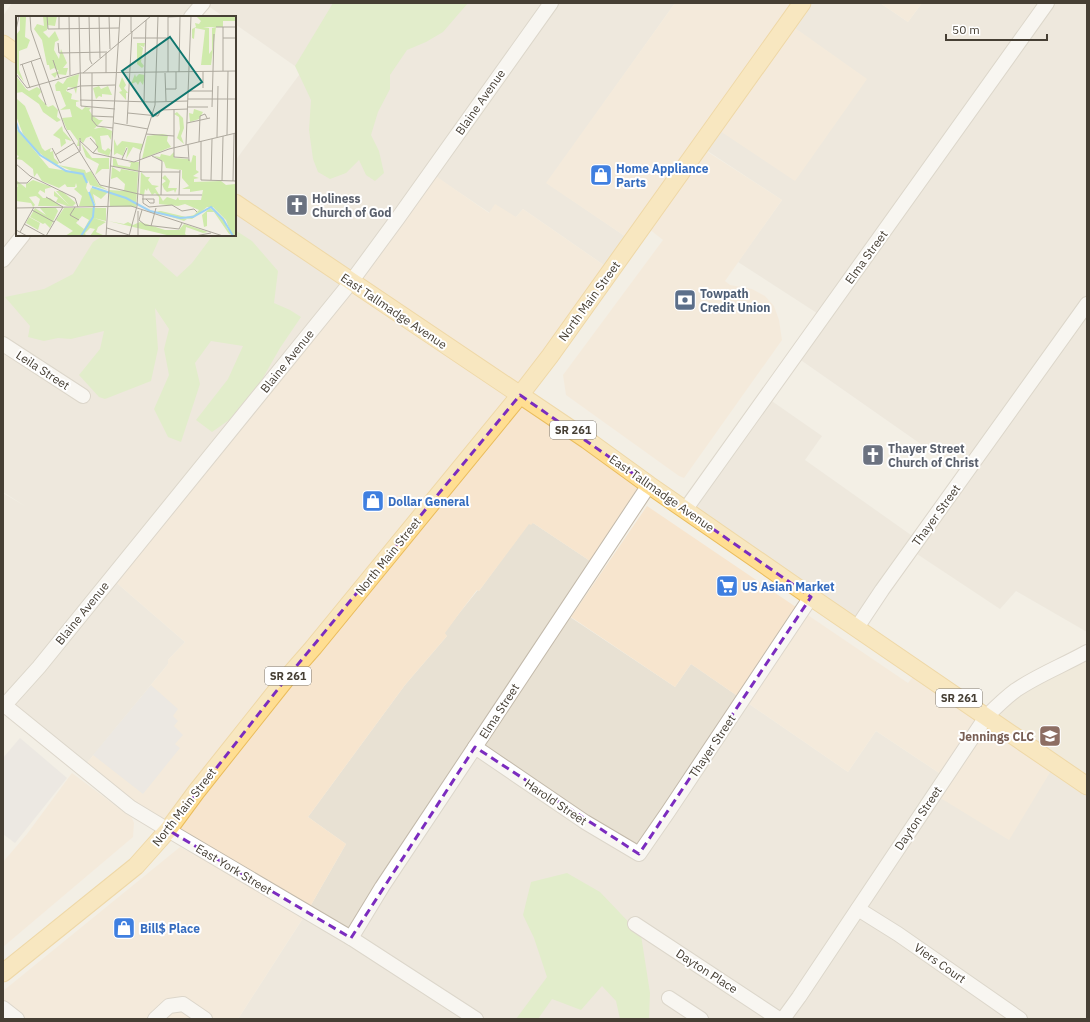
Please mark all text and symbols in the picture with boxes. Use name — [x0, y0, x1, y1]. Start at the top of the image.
inset map — [16, 16, 236, 236]
scale bar — [946, 16, 1047, 42]
text: 50 m — [952, 22, 980, 37]
street label: Blaine Avenue — [452, 66, 508, 138]
place label: Home Appliance Parts — [616, 161, 709, 190]
shop icon: Home Appliance Parts — [588, 162, 614, 188]
place label: Holiness Church of God — [312, 191, 392, 220]
church icon: Holiness Church of God — [284, 192, 310, 218]
street label: Elma Street — [841, 227, 891, 287]
street label: North Main Street — [555, 258, 623, 344]
street label: East Tallmadge Avenue — [338, 270, 450, 352]
place label: Towpath Credit Union — [700, 286, 770, 315]
bank icon: Towpath Credit Union — [672, 287, 698, 313]
street label: Blaine Avenue — [257, 326, 317, 396]
street label: Leila Street — [13, 347, 73, 393]
road number: SR 261 — [550, 421, 596, 439]
place label: Thayer Street Church of Christ — [888, 441, 979, 470]
church icon: Thayer Street Church of Christ — [860, 442, 886, 468]
street label: East Tallmadge Avenue — [607, 451, 718, 535]
street label: Thayer Street — [909, 481, 963, 549]
shop icon: Dollar General — [360, 488, 386, 514]
place label: Dollar General — [388, 494, 470, 509]
street label: North Main Street — [352, 514, 424, 598]
supermarket icon: US Asian Market — [714, 573, 740, 599]
street label: Blaine Avenue — [52, 578, 112, 648]
place label: US Asian Market — [742, 579, 835, 594]
road number: SR 261 — [265, 667, 311, 685]
street label: Elma Street — [476, 681, 522, 741]
road number: SR 261 — [936, 689, 982, 707]
street label: Thayer Street — [685, 712, 739, 780]
school or university icon: Jennings CLC — [1037, 723, 1063, 749]
place label: Jennings CLC — [959, 729, 1034, 744]
street label: North Main Street — [149, 765, 219, 849]
street label: Harold Street — [522, 776, 590, 828]
street label: Dayton Street — [891, 783, 945, 853]
street label: East York Street — [193, 840, 275, 898]
shop icon: Bill$ Place — [111, 915, 137, 941]
place label: Bill$ Place — [140, 921, 200, 936]
street label: Viers Court — [911, 940, 969, 986]
street label: Dayton Place — [673, 946, 741, 997]

